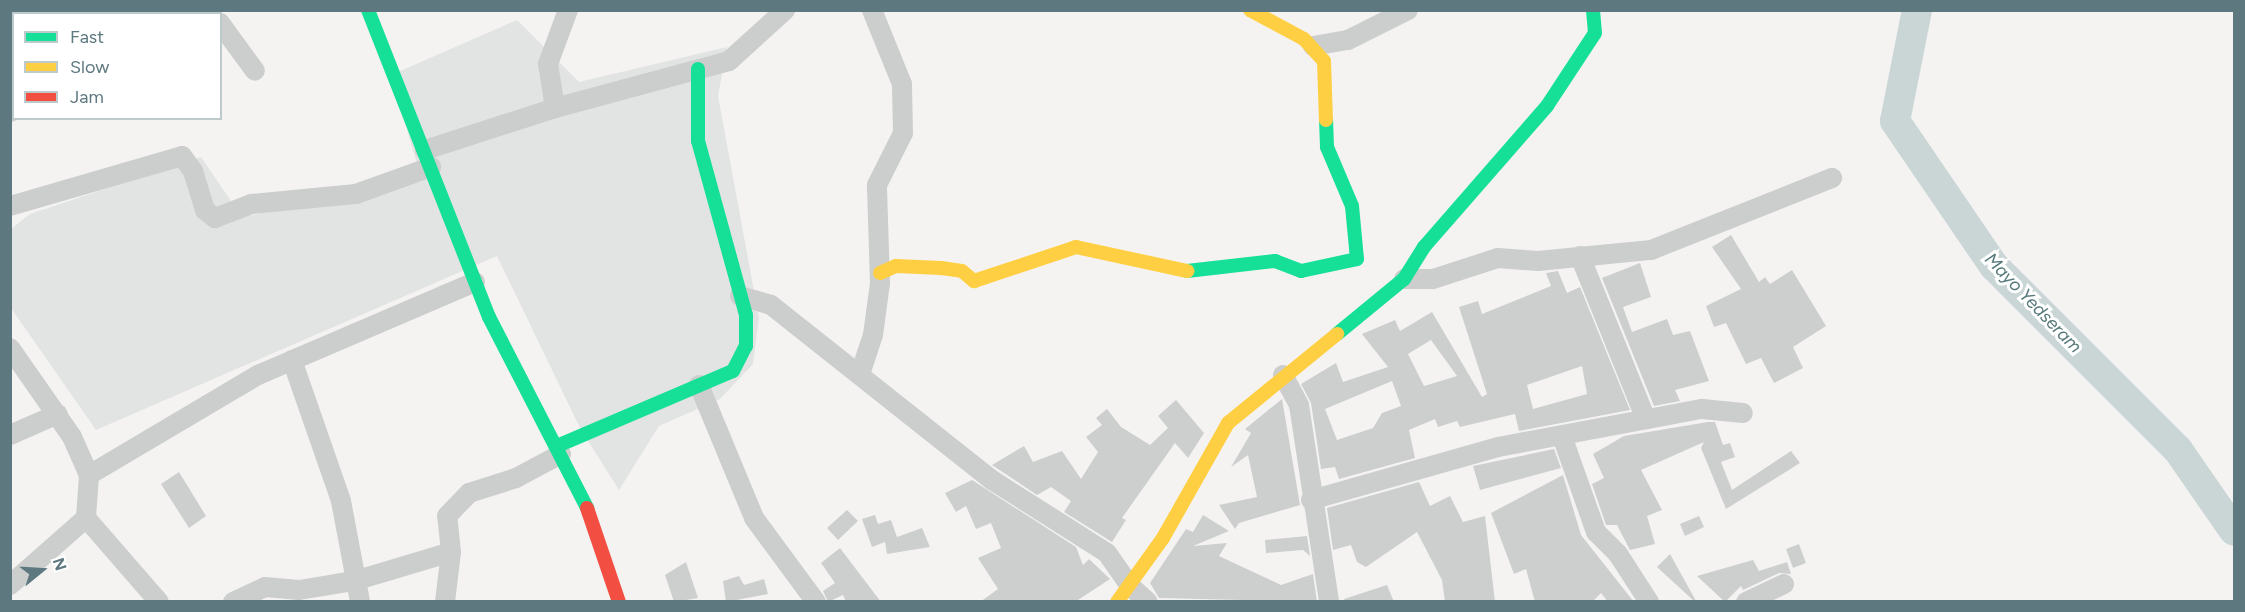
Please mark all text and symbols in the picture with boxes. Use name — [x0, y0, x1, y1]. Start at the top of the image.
legend — [12, 12, 222, 120]
text: Fast — [70, 26, 104, 48]
text: Slow — [70, 56, 109, 78]
text: Jam — [70, 86, 104, 108]
water label: Mayo Yedseram — [1980, 249, 2086, 357]
north arrow — [12, 540, 72, 600]
text: N — [49, 555, 71, 573]

